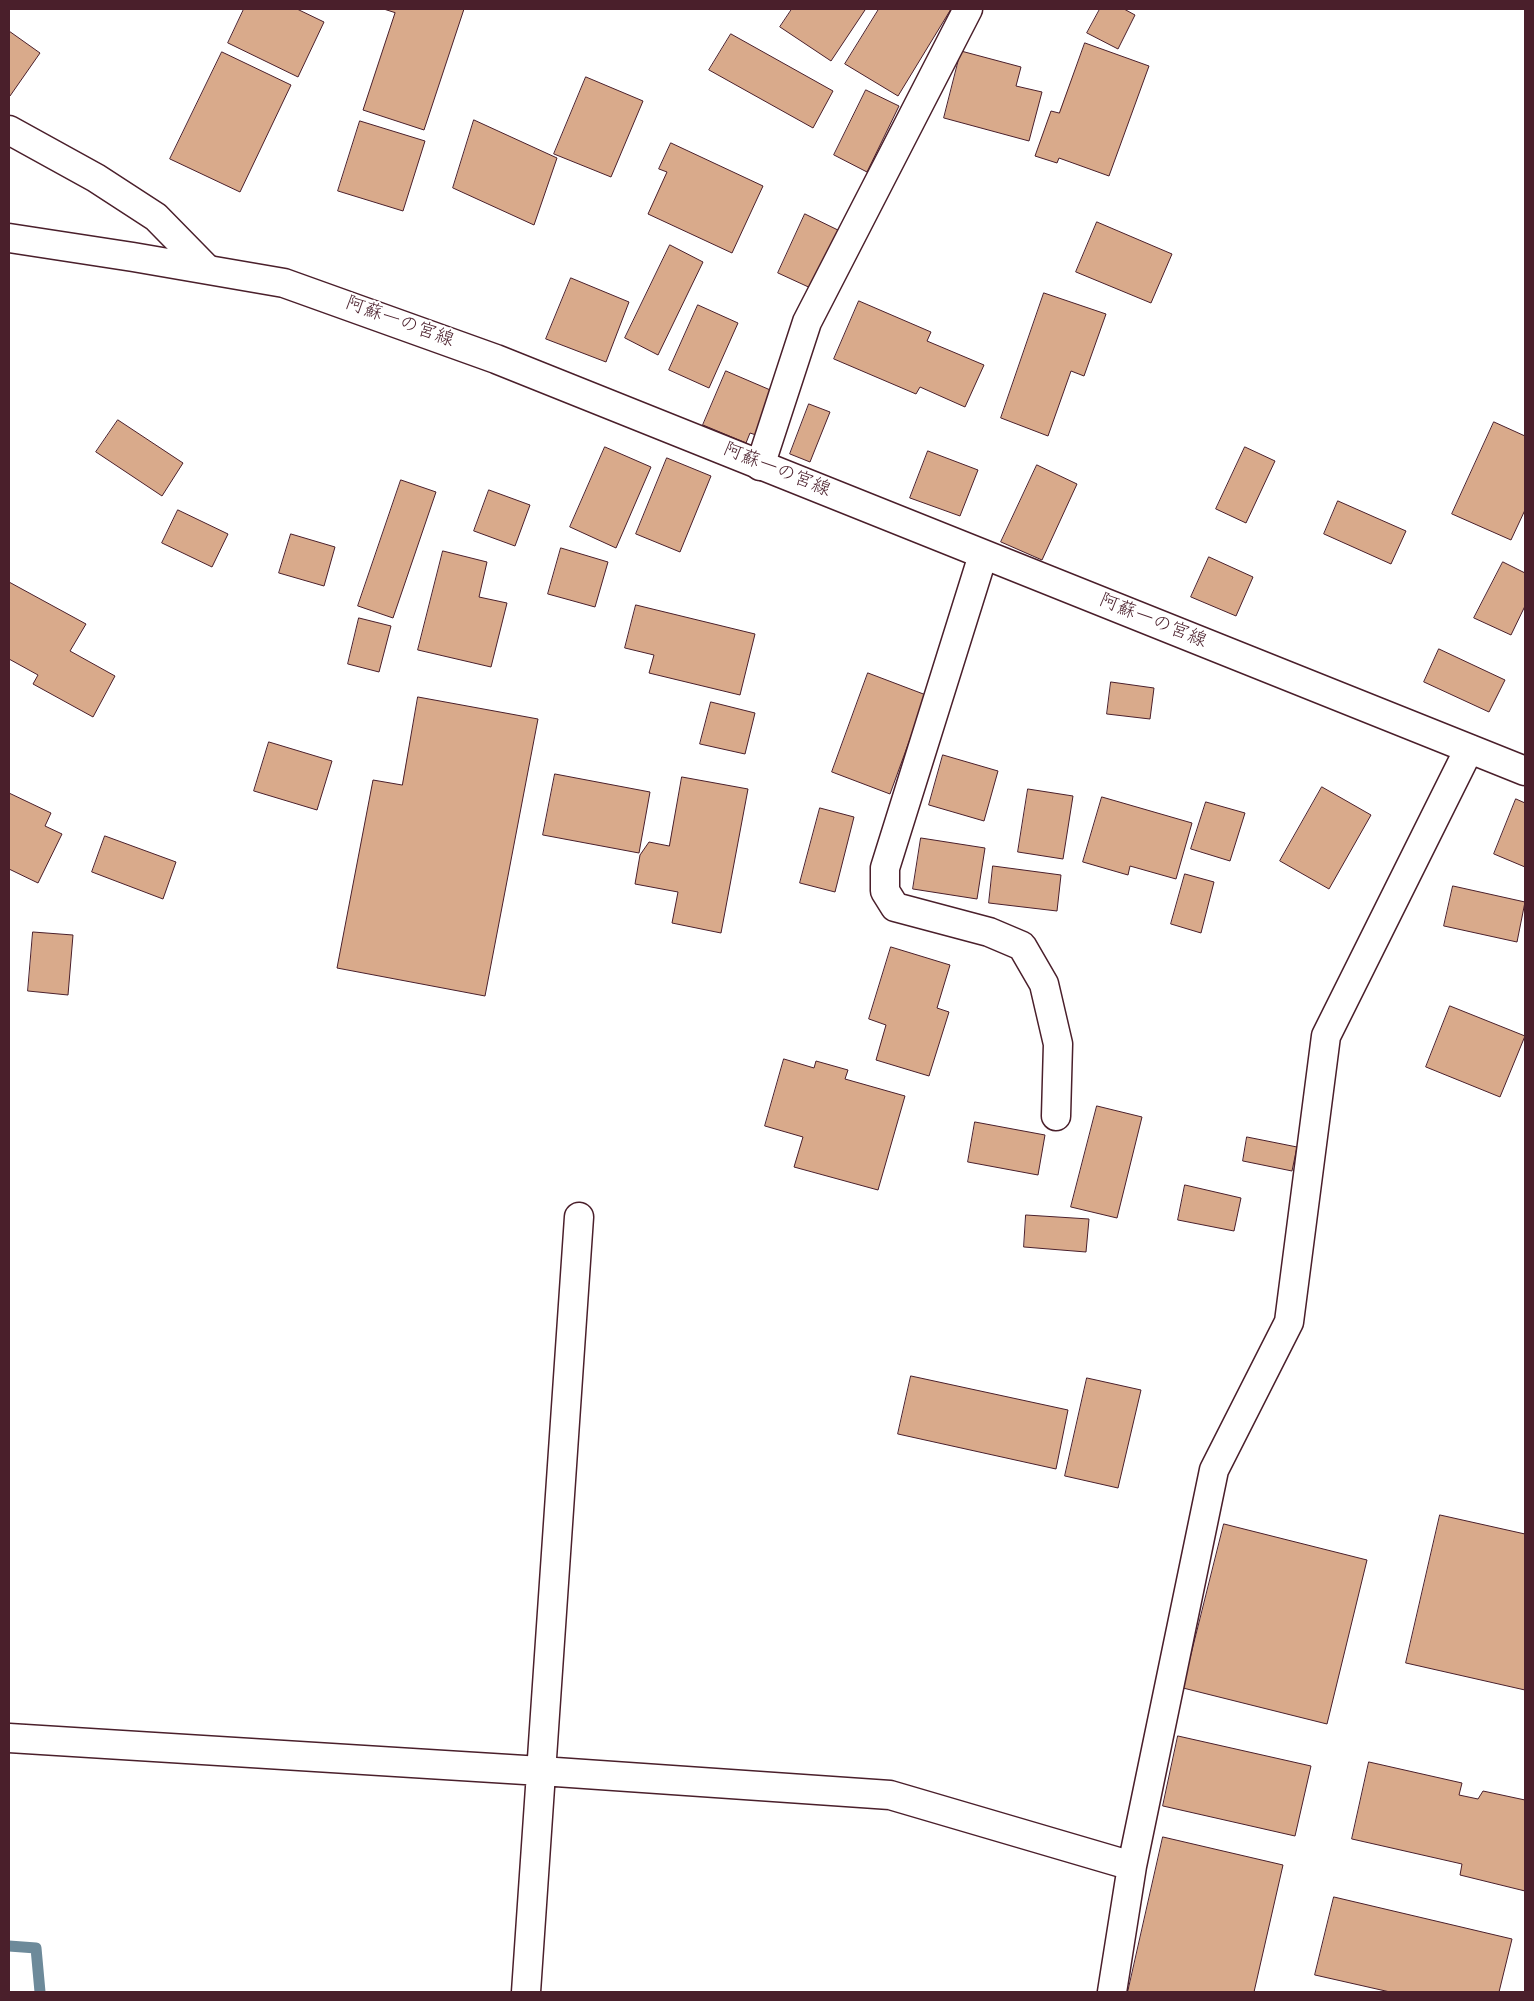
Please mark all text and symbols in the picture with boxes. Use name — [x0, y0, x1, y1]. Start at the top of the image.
street label: 阿蘇一の宮線 — [342, 294, 456, 354]
street label: 阿蘇一の宮線 — [719, 440, 833, 504]
street label: 阿蘇一の宮線 — [1095, 591, 1209, 655]

